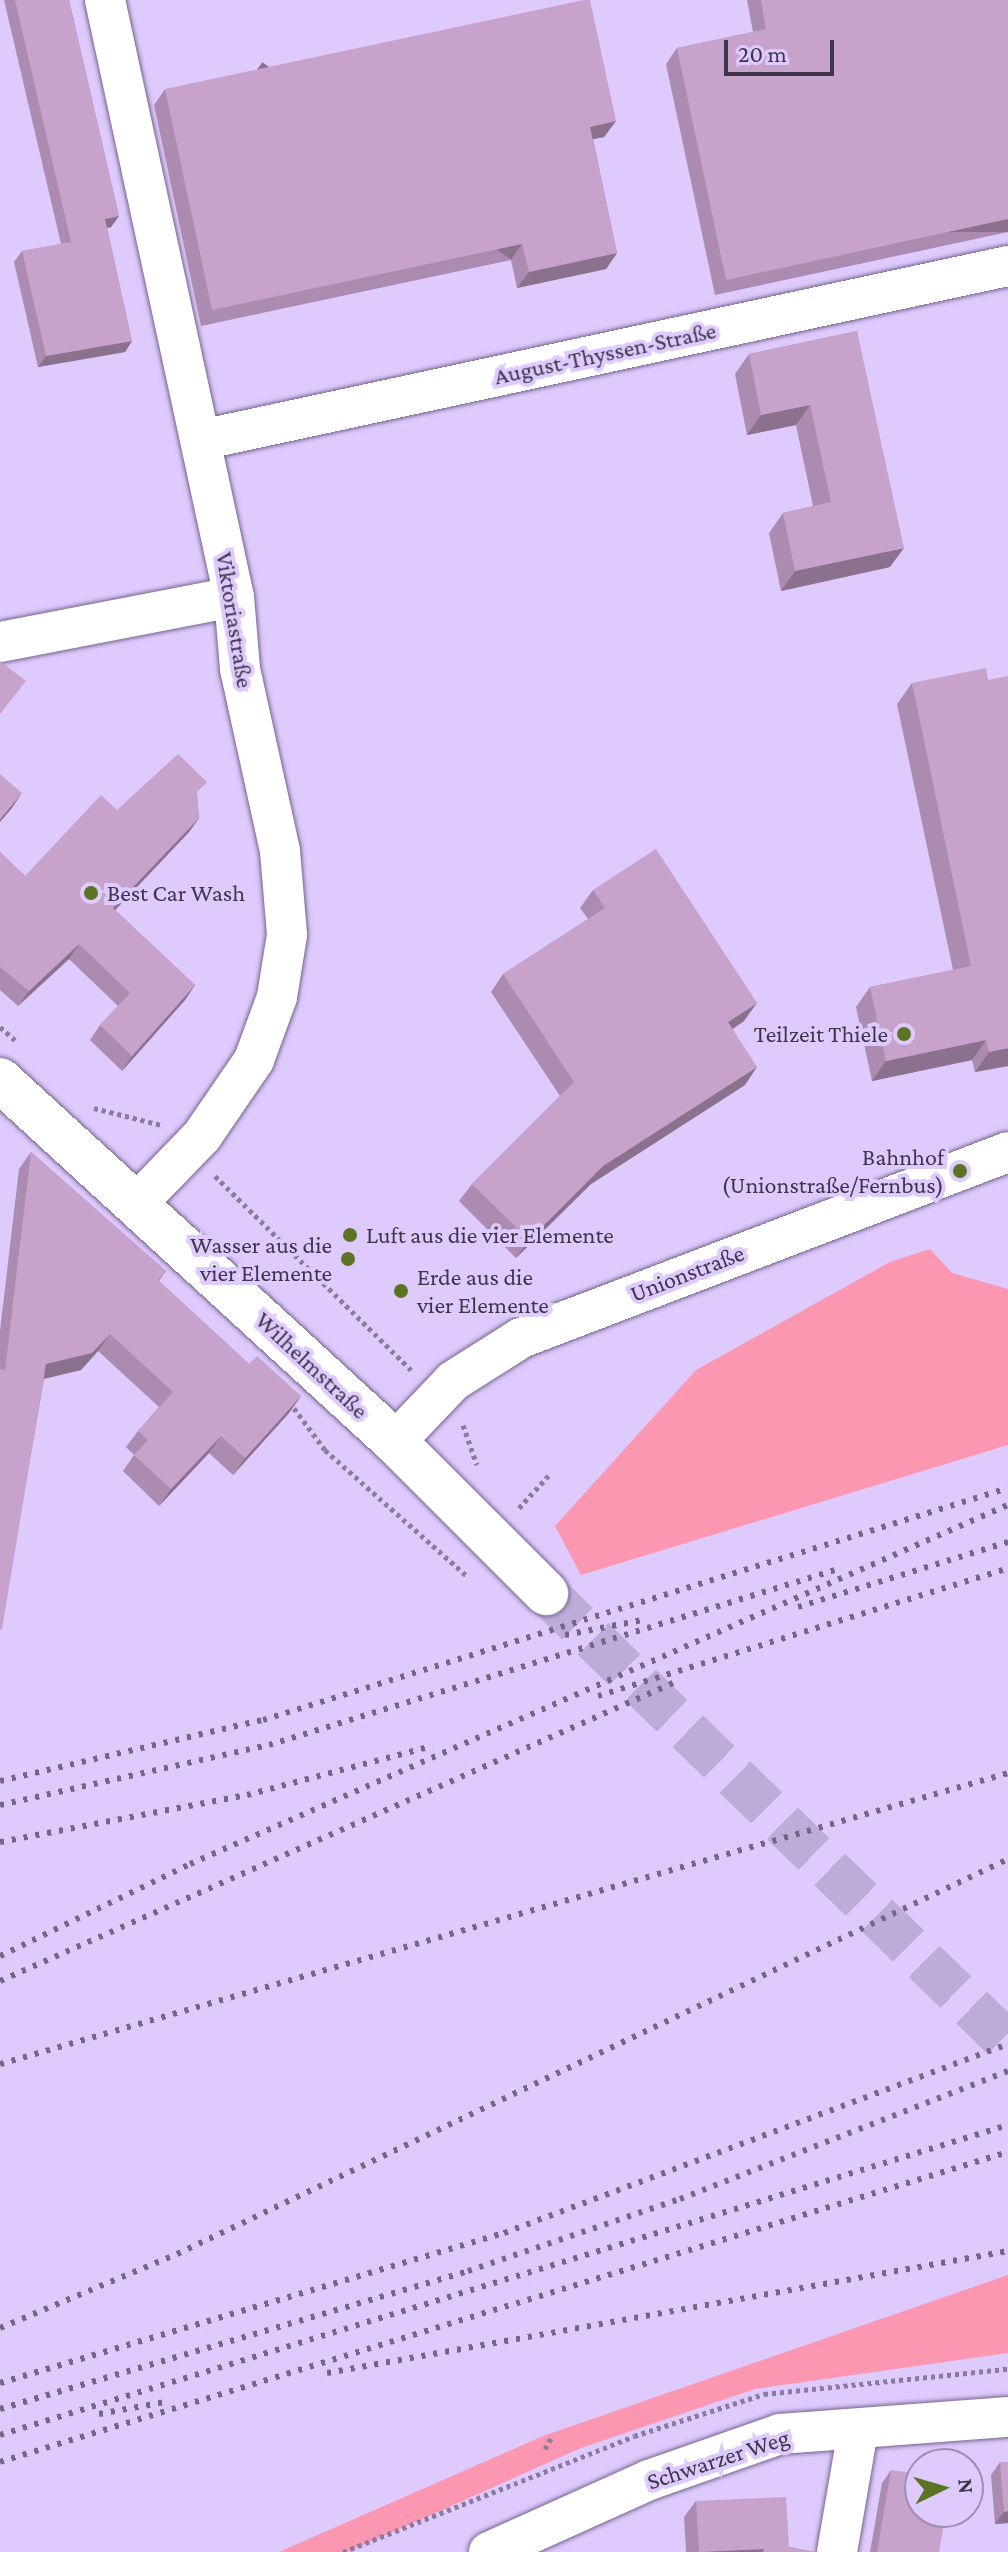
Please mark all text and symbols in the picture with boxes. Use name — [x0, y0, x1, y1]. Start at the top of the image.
scale bar — [728, 24, 838, 74]
text: 20 m — [738, 40, 787, 67]
street label: August-Thyssen-Straße — [491, 315, 719, 391]
street label: Viktoriastraße — [210, 550, 260, 690]
place label: Best Car Wash — [107, 879, 245, 907]
marker: Best Car Wash — [82, 884, 100, 902]
place label: Teilzeit Thiele — [754, 1020, 888, 1048]
marker: Teilzeit Thiele — [895, 1025, 913, 1043]
place label: Bahnhof (Unionstraße/Fernbus) — [722, 1143, 944, 1199]
marker: Bahnhof (Unionstraße/Fernbus) — [951, 1162, 969, 1180]
place label: Luft aus die vier Elemente — [366, 1221, 614, 1249]
marker: Luft aus die vier Elemente — [341, 1226, 359, 1244]
place label: Wasser aus die vier Elemente — [190, 1231, 332, 1287]
street label: Unionstraße — [626, 1238, 748, 1308]
marker: Wasser aus die vier Elemente — [339, 1250, 357, 1268]
place label: Erde aus die vier Elemente — [417, 1263, 549, 1319]
marker: Erde aus die vier Elemente — [392, 1282, 410, 1300]
street label: Wilhelmstraße — [250, 1305, 374, 1425]
street label: Schwarzer Weg — [643, 2422, 793, 2496]
north arrow — [904, 2448, 984, 2528]
text: N — [953, 2477, 980, 2495]

